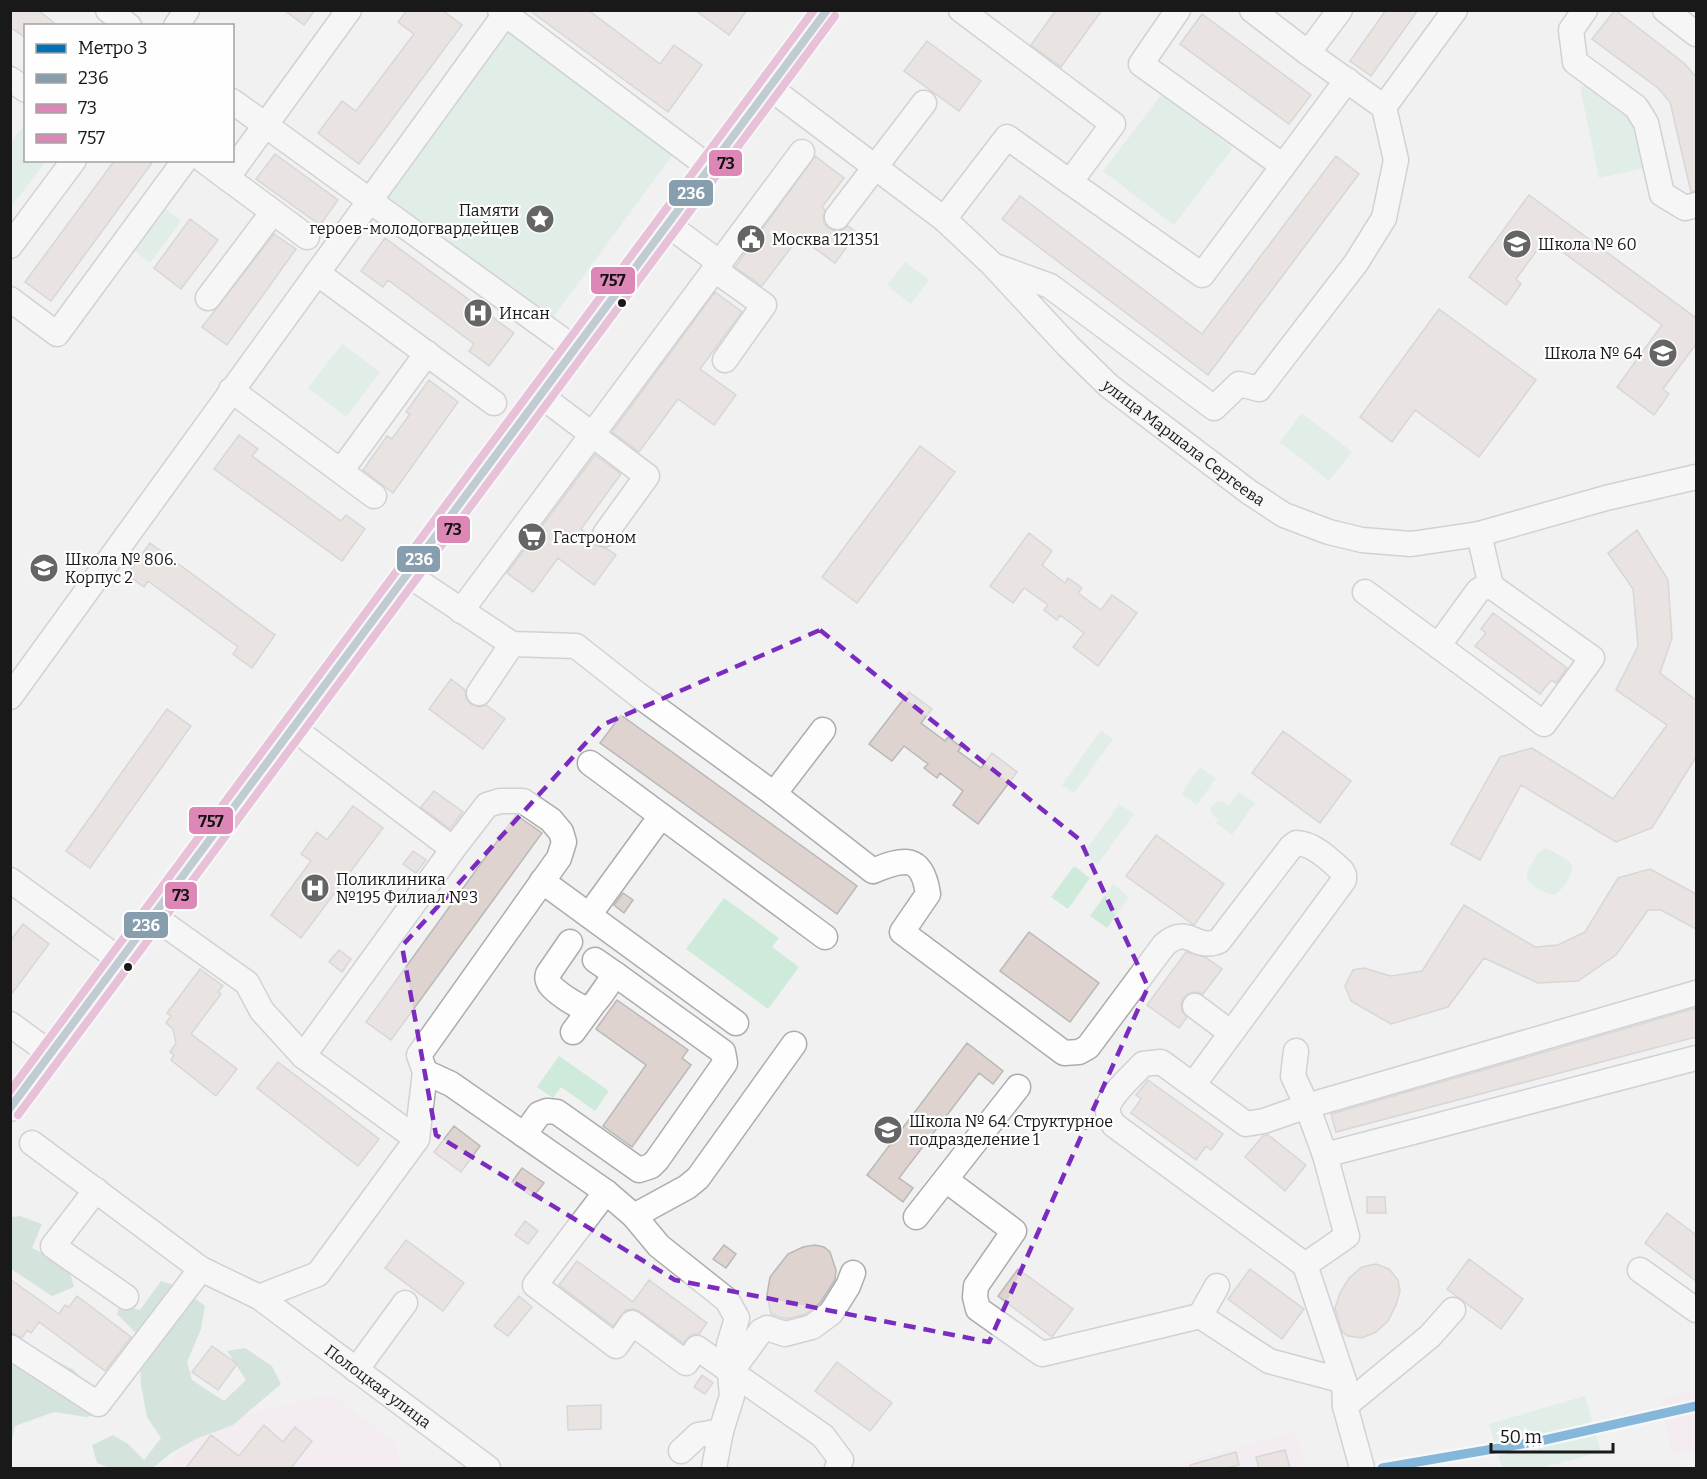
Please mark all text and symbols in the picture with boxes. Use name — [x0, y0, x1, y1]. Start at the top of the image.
legend — [24, 24, 234, 162]
text: Метро 3 — [78, 37, 147, 59]
text: 236 — [78, 67, 109, 89]
text: 73 — [78, 97, 97, 119]
text: 757 — [78, 127, 105, 149]
line badge: 73 — [708, 149, 743, 177]
text: 73 — [717, 154, 735, 173]
line badge: 236 — [668, 179, 714, 207]
text: 236 — [677, 184, 705, 203]
place label: Памяти героев-молодогвардейцев — [310, 201, 519, 238]
place icon: Памяти героев-молодогвардейцев — [524, 203, 556, 235]
public building icon: Москва 121351 — [735, 223, 767, 255]
school or university icon: Школа № 60 — [1501, 228, 1533, 260]
place label: Москва 121351 — [772, 230, 879, 249]
place label: Школа № 60 — [1538, 235, 1637, 254]
line badge: 757 — [590, 266, 636, 295]
text: 757 — [600, 271, 626, 290]
hospital icon: Инсан — [462, 297, 494, 329]
unlabelled marker — [616, 297, 628, 309]
place label: Инсан — [499, 304, 550, 323]
school or university icon: Школа № 64 — [1647, 337, 1679, 369]
place label: Школа № 64 — [1544, 344, 1643, 363]
street label: улица Маршала Сергеева — [1098, 375, 1269, 510]
line badge: 73 — [436, 515, 471, 544]
text: 73 — [444, 520, 462, 539]
supermarket icon: Гастроном — [516, 521, 548, 553]
place label: Гастроном — [553, 528, 636, 547]
line badge: 236 — [396, 545, 441, 573]
place label: Школа № 806. Корпус 2 — [65, 550, 177, 587]
text: 236 — [405, 550, 433, 569]
school or university icon: Школа № 806. Корпус 2 — [28, 552, 60, 584]
line badge: 757 — [188, 806, 234, 835]
text: 757 — [198, 812, 224, 831]
place label: Поликлиника №195 Филиал №3 — [336, 870, 478, 907]
hospital icon: Поликлиника №195 Филиал №3 — [299, 872, 331, 904]
line badge: 73 — [164, 881, 198, 910]
text: 73 — [172, 886, 190, 905]
line badge: 236 — [123, 911, 169, 939]
text: 236 — [132, 916, 160, 935]
unlabelled marker — [122, 961, 134, 973]
place label: Школа № 64. Структурное подразделение 1 — [909, 1112, 1113, 1149]
school or university icon: Школа № 64. Структурное подразделение 1 — [872, 1114, 904, 1146]
street label: Полоцкая улица — [321, 1340, 435, 1432]
scale bar — [1491, 1416, 1612, 1454]
text: 50 m — [1500, 1426, 1542, 1448]

